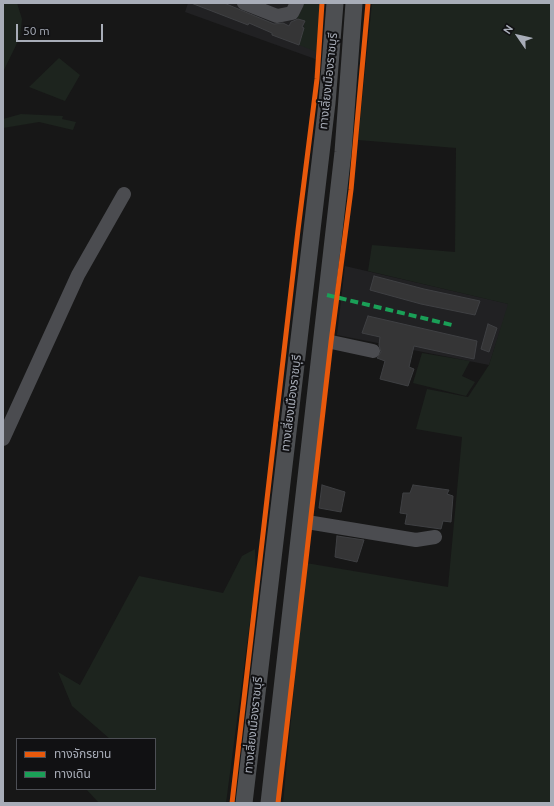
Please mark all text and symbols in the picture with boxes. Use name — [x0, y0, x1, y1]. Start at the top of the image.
scale bar — [18, 16, 105, 42]
north arrow — [498, 16, 538, 56]
text: N — [501, 23, 515, 36]
text: 50 m — [23, 24, 50, 37]
street label: ทางเลี่ยงเมืองราชบุรี — [316, 32, 340, 130]
street label: ทางเลี่ยงเมืองราชบุรี — [278, 354, 304, 452]
street label: ทางเลี่ยงเมืองราชบุรี — [241, 676, 265, 774]
legend — [16, 738, 156, 790]
text: ทางจักรยาน — [54, 747, 111, 760]
text: ทางเดิน — [54, 767, 91, 780]

